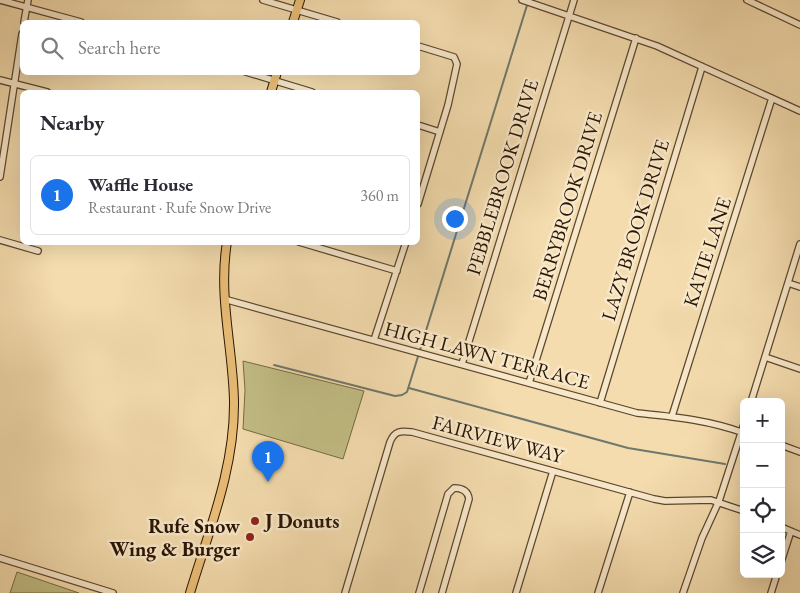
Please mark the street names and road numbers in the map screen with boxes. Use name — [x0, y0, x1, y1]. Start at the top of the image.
street label: PEBBLEBROOK DRIVE — [460, 76, 544, 278]
street label: BERRYBROOK DRIVE — [526, 108, 608, 304]
street label: LAZY BROOK DRIVE — [595, 136, 675, 324]
street label: KATIE LANE — [677, 194, 737, 310]
street label: HIGH LAWN TERRACE — [382, 315, 592, 395]
street label: FAIRVIEW WAY — [430, 409, 568, 469]

